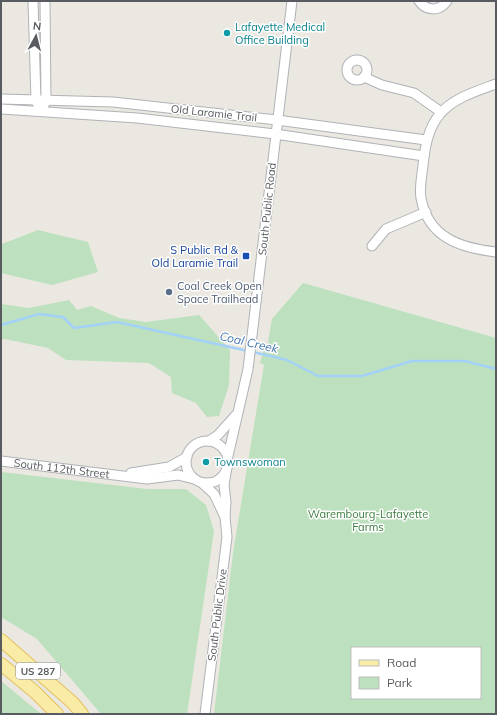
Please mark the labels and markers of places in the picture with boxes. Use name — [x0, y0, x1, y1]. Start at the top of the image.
place label: Lafayette Medical Office Building — [235, 20, 325, 47]
marker: Lafayette Medical Office Building — [222, 28, 232, 38]
place label: S Public Rd & Old Laramie Trail — [152, 243, 239, 270]
marker: S Public Rd & Old Laramie Trail — [241, 251, 251, 261]
place label: Coal Creek Open Space Trailhead — [177, 279, 262, 306]
marker: Coal Creek Open Space Trailhead — [164, 287, 174, 297]
place label: Townswoman — [214, 455, 286, 469]
marker: Townswoman — [201, 457, 211, 467]

